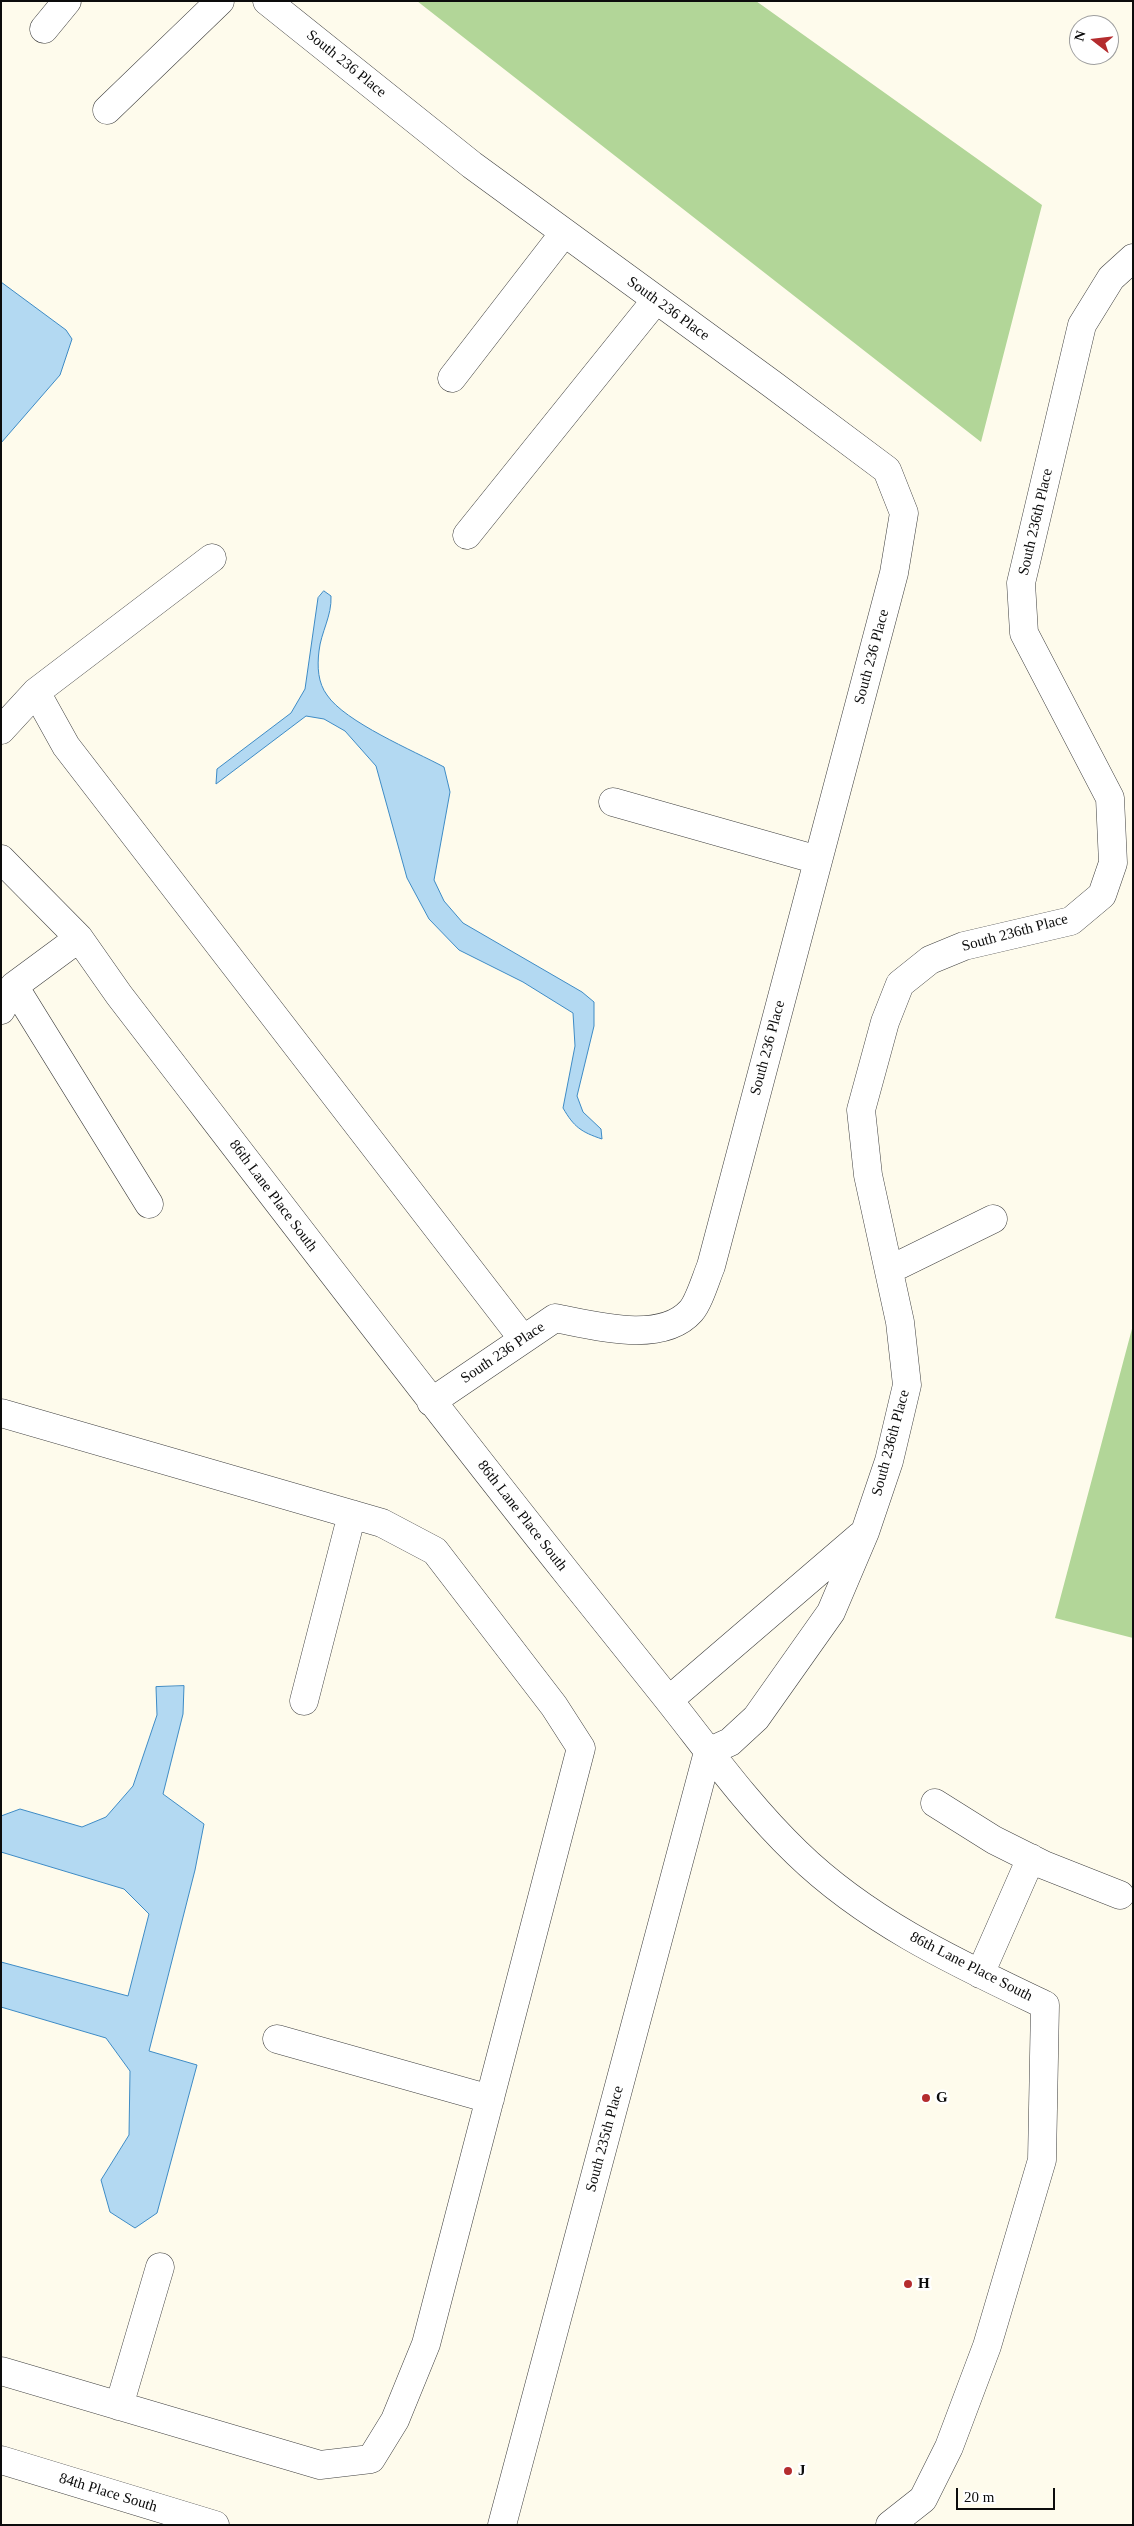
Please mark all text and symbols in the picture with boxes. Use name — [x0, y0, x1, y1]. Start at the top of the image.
north arrow — [1069, 15, 1119, 65]
street label: South 236 Place — [302, 26, 390, 102]
text: N — [1071, 29, 1089, 43]
street label: South 236 Place — [623, 273, 713, 345]
street label: South 236th Place — [1015, 467, 1057, 577]
street label: South 236 Place — [851, 608, 893, 706]
street label: South 236th Place — [960, 910, 1070, 956]
street label: South 236 Place — [747, 999, 789, 1097]
street label: 86th Lane Place South — [225, 1137, 321, 1255]
street label: South 236 Place — [458, 1318, 548, 1388]
street label: South 236th Place — [868, 1388, 914, 1498]
street label: 86th Lane Place South — [473, 1457, 571, 1575]
street label: 86th Lane Place South — [907, 1928, 1035, 2006]
street label: South 235th Place — [582, 2084, 628, 2194]
place label: G — [936, 2089, 948, 2107]
marker: G — [920, 2092, 932, 2104]
place label: H — [918, 2275, 930, 2293]
marker: H — [902, 2278, 914, 2290]
place label: J — [798, 2462, 806, 2480]
marker: J — [782, 2465, 794, 2477]
street label: 84th Place South — [57, 2470, 159, 2516]
scale bar — [959, 2478, 1058, 2510]
text: 20 m — [964, 2489, 994, 2505]

